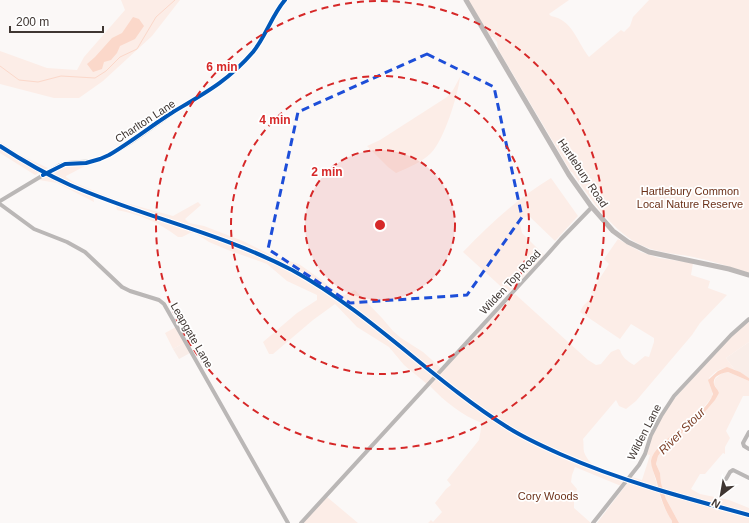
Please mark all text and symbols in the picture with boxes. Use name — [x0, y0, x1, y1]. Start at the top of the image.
scale bar — [10, 8, 103, 34]
text: 200 m — [16, 15, 49, 29]
text: 6 min — [206, 60, 238, 74]
street label: Charlton Lane — [113, 97, 177, 145]
text: 4 min — [259, 113, 291, 127]
street label: Hartlebury Road — [556, 136, 610, 210]
text: 2 min — [311, 165, 343, 179]
park label: Hartlebury Common Local Nature Reserve — [637, 185, 743, 210]
centre of rings — [373, 218, 387, 232]
street label: Wilden Top Road — [477, 247, 543, 317]
street label: Leapgate Lane — [168, 300, 216, 370]
street label: Wilden Lane — [625, 402, 663, 462]
water label: River Stour — [656, 404, 709, 457]
north arrow — [701, 475, 741, 515]
park label: Cory Woods — [518, 490, 579, 502]
text: N — [709, 496, 722, 511]

